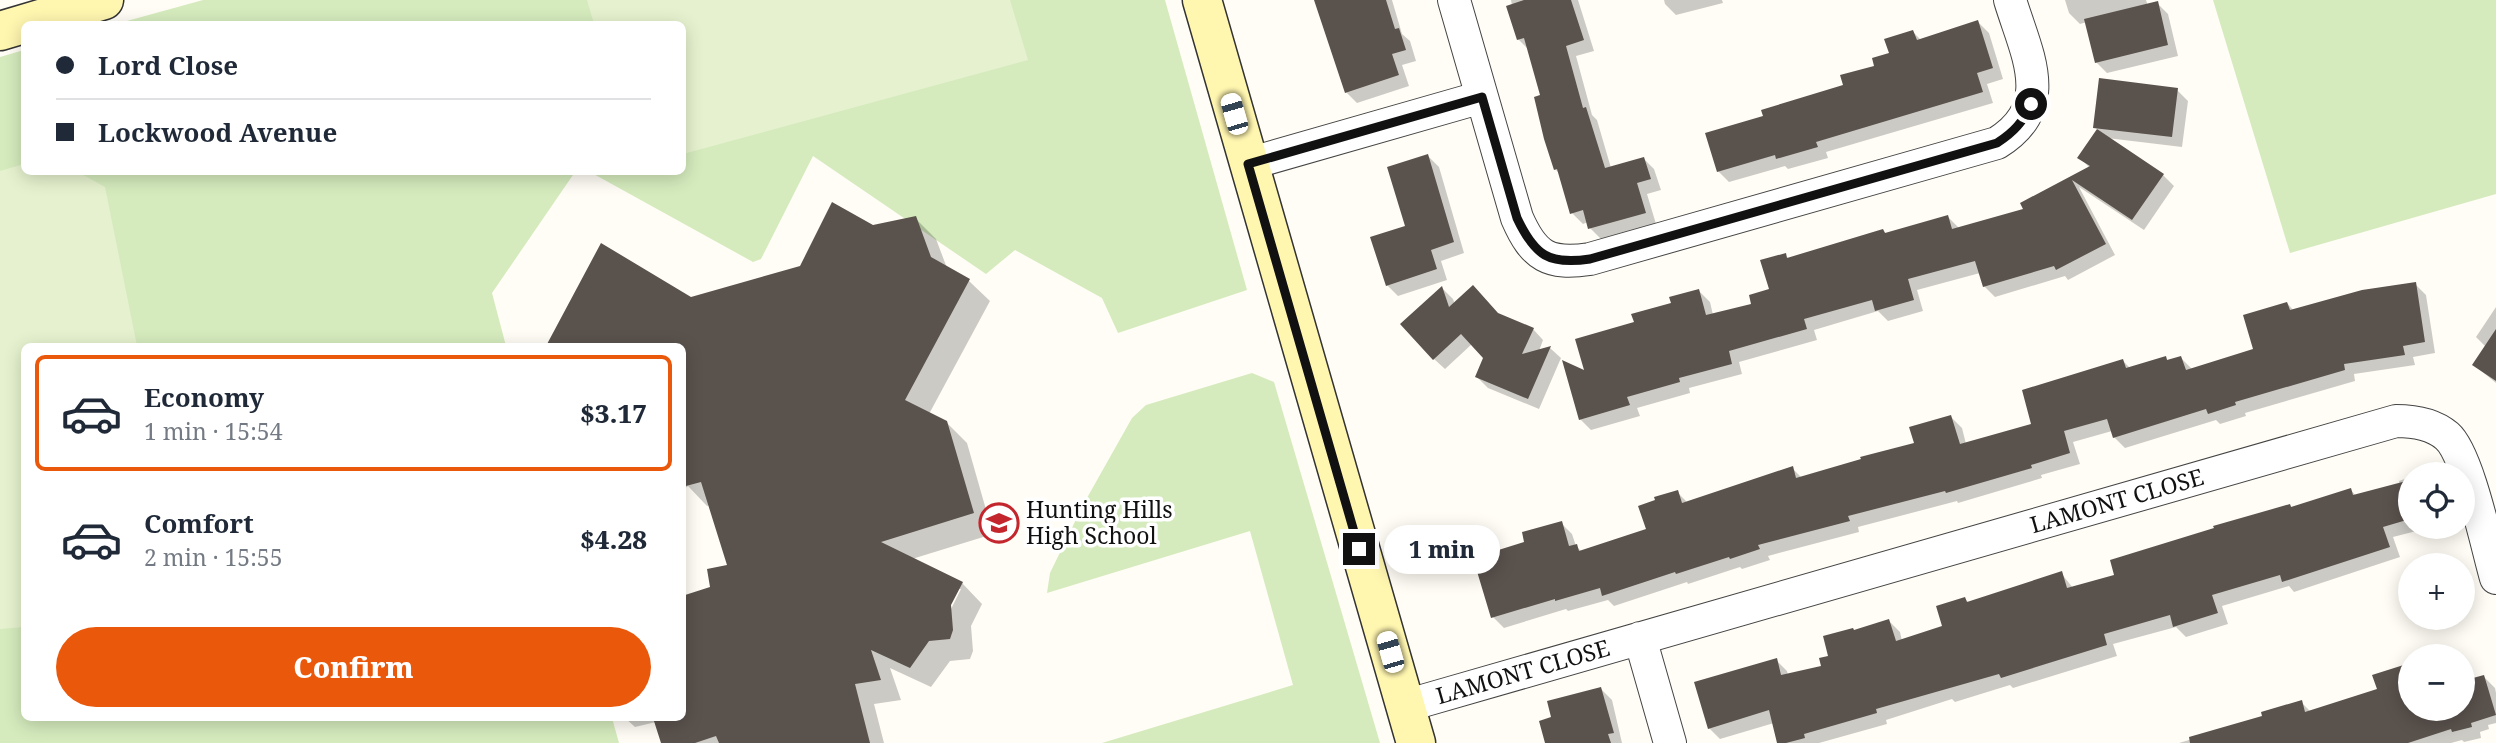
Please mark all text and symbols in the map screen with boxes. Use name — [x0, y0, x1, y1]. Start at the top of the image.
text: Lord Close — [98, 47, 238, 83]
route start — [2015, 88, 2047, 120]
car — [1219, 91, 1250, 137]
text: Lockwood Avenue — [98, 114, 337, 150]
text: Economy — [144, 379, 264, 415]
icon: car — [60, 382, 123, 445]
text: $3.17 — [580, 395, 647, 431]
text: 1 min · 15:54 — [144, 415, 282, 447]
street label: LAMONT CLOSE — [2026, 460, 2207, 540]
map controls — [2398, 462, 2475, 721]
button: locate — [2398, 462, 2475, 539]
place label: Hunting Hills High School — [1026, 493, 1173, 551]
school or university icon: Hunting Hills High School — [978, 502, 1020, 544]
text: Comfort — [144, 505, 254, 541]
icon: car — [60, 508, 123, 571]
text: $4.28 — [580, 521, 647, 557]
callout: 1 min — [1384, 524, 1499, 574]
route end — [1343, 533, 1375, 565]
text: 1 min — [1409, 533, 1475, 565]
text: 2 min · 15:55 — [144, 541, 282, 573]
button: + — [2398, 553, 2475, 630]
button: Confirm — [56, 627, 651, 707]
car — [1375, 629, 1406, 675]
street label: LAMONT CLOSE — [1432, 631, 1613, 711]
button: − — [2398, 644, 2475, 721]

